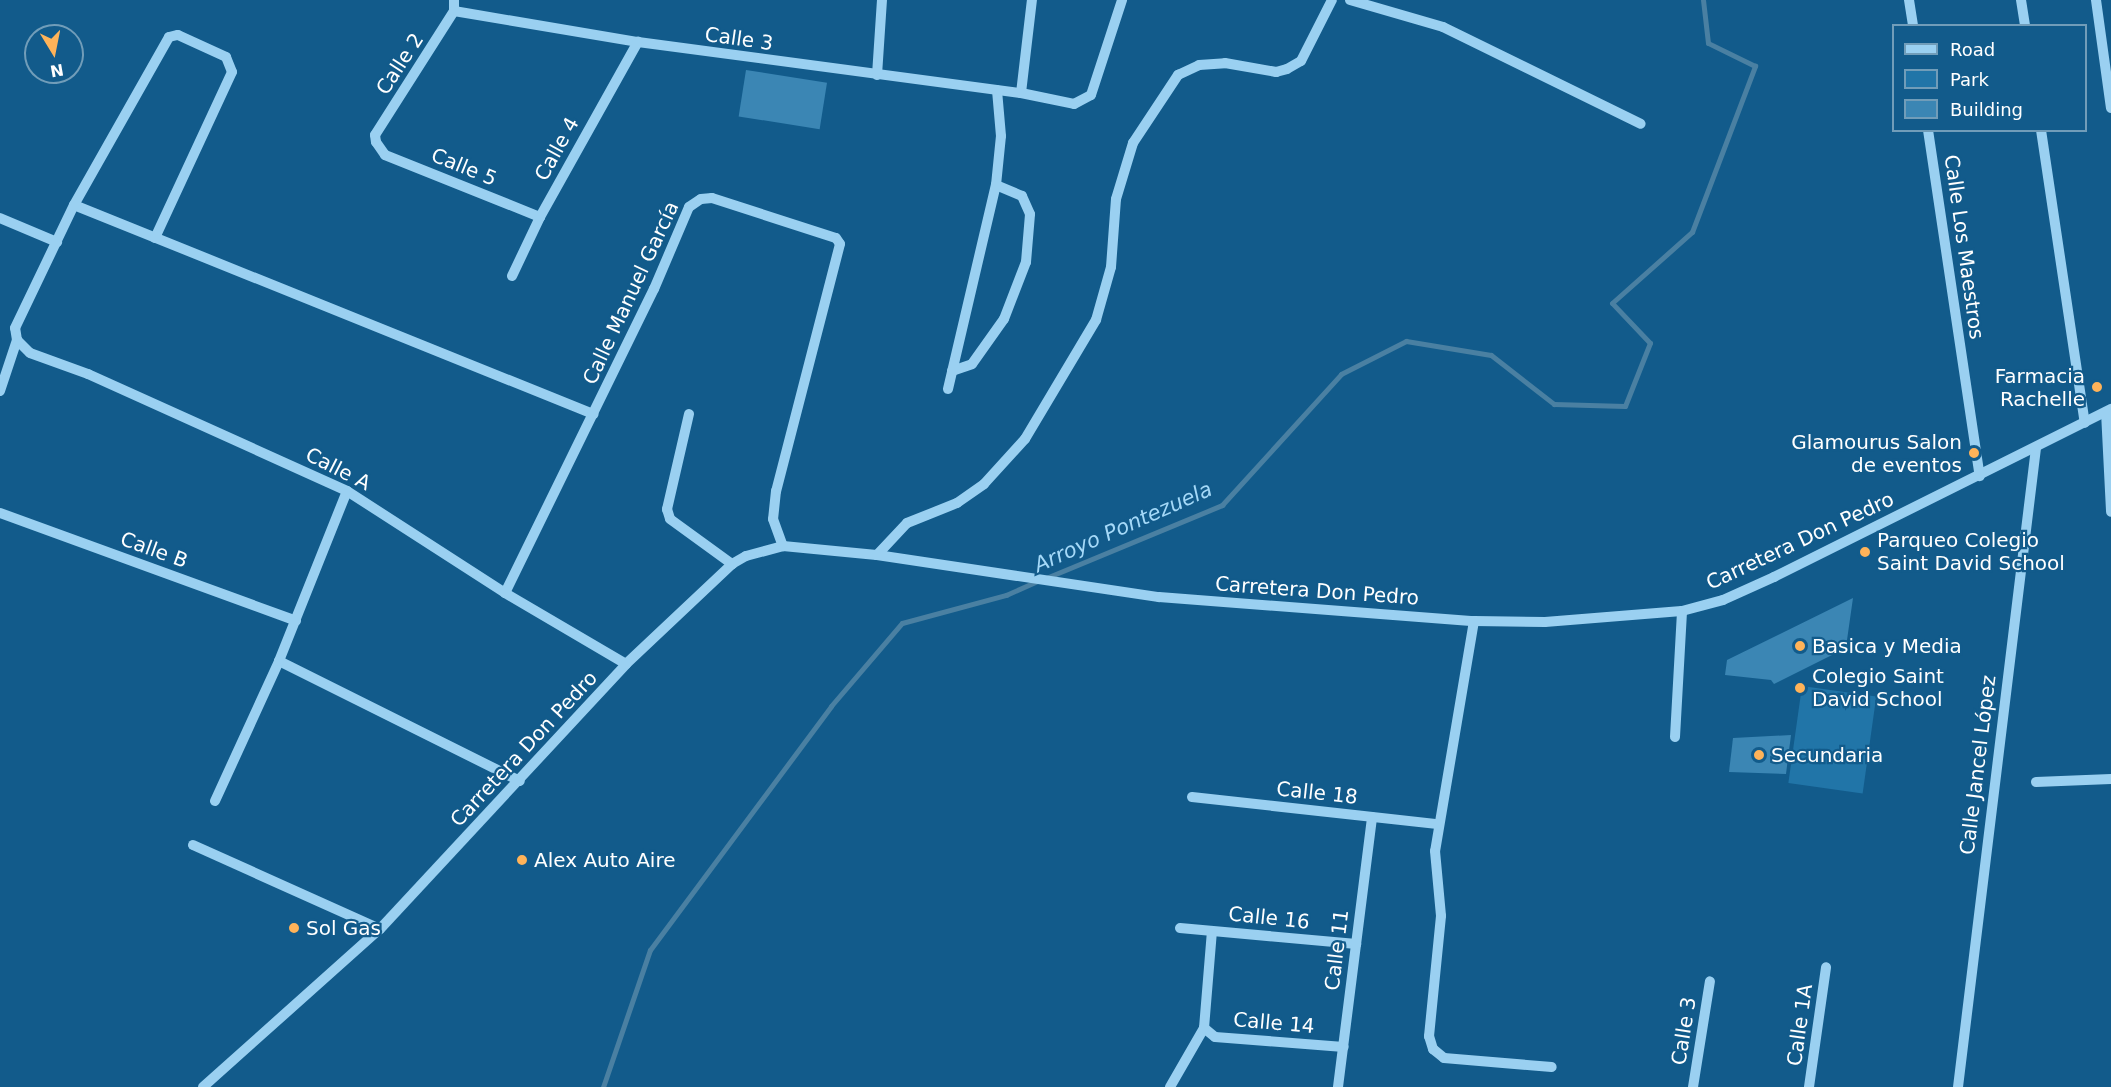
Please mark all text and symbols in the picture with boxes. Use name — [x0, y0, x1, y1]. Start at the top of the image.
street label: Calle 3 — [703, 22, 775, 56]
north arrow — [24, 24, 84, 84]
legend — [1892, 24, 2087, 132]
street label: Calle 2 — [371, 29, 429, 99]
text: Road — [1950, 39, 1995, 60]
text: N — [49, 60, 65, 81]
text: Park — [1950, 69, 1989, 90]
text: Building — [1950, 99, 2023, 120]
street label: Calle 4 — [530, 113, 584, 185]
street label: Calle 5 — [428, 143, 500, 191]
street label: Calle Los Maestros — [1939, 153, 1989, 341]
street label: Calle Manuel García — [578, 198, 684, 388]
place label: Farmacia Rachelle — [1995, 364, 2085, 411]
marker: Farmacia Rachelle — [2090, 380, 2104, 394]
place label: Glamourus Salon de eventos — [1791, 430, 1962, 477]
street label: Calle A — [302, 442, 374, 496]
marker: Glamourus Salon de eventos — [1967, 446, 1981, 460]
water label: Arroyo Pontezuela — [1030, 476, 1216, 578]
street label: Carretera Don Pedro — [1702, 487, 1898, 595]
street label: Calle B — [117, 527, 191, 573]
place label: Parqueo Colegio Saint David School — [1877, 528, 2065, 575]
marker: Parqueo Colegio Saint David School — [1858, 545, 1872, 559]
street label: Carretera Don Pedro — [1214, 572, 1420, 610]
place label: Basica y Media — [1812, 634, 1962, 658]
marker: Basica y Media — [1793, 639, 1807, 653]
place label: Colegio Saint David School — [1812, 664, 1944, 711]
street label: Carretera Don Pedro — [446, 666, 602, 832]
street label: Calle Jancel López — [1955, 674, 2001, 856]
marker: Colegio Saint David School — [1793, 681, 1807, 695]
place label: Secundaria — [1771, 743, 1883, 767]
marker: Secundaria — [1752, 748, 1766, 762]
street label: Calle 18 — [1275, 777, 1359, 809]
place label: Alex Auto Aire — [534, 848, 676, 872]
marker: Alex Auto Aire — [515, 853, 529, 867]
street label: Calle 16 — [1227, 902, 1311, 934]
street label: Calle 11 — [1320, 908, 1354, 992]
place label: Sol Gas — [306, 916, 381, 940]
marker: Sol Gas — [287, 921, 301, 935]
street label: Calle 1A — [1782, 983, 1818, 1067]
street label: Calle 3 — [1667, 995, 1701, 1067]
street label: Calle 14 — [1232, 1007, 1316, 1039]

